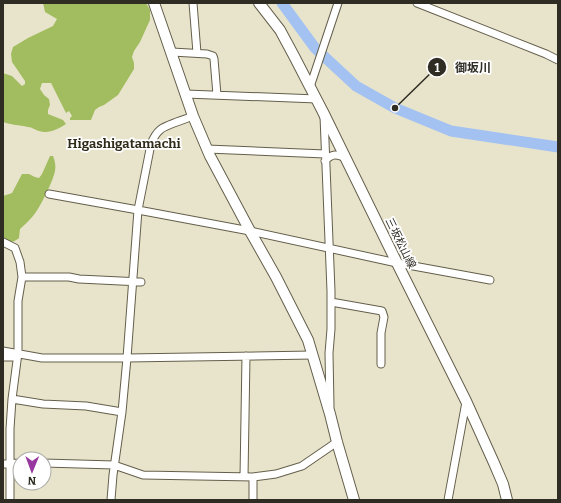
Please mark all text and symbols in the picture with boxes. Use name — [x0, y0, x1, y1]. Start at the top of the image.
callout: 御坂川 — [427, 55, 499, 79]
text: 1 — [434, 61, 440, 75]
text: 御坂川 — [455, 61, 491, 75]
district label: Higashigatamachi — [67, 136, 181, 151]
street label: 三坂松山線 — [383, 216, 418, 271]
north arrow — [12, 451, 52, 491]
text: N — [27, 474, 36, 487]

